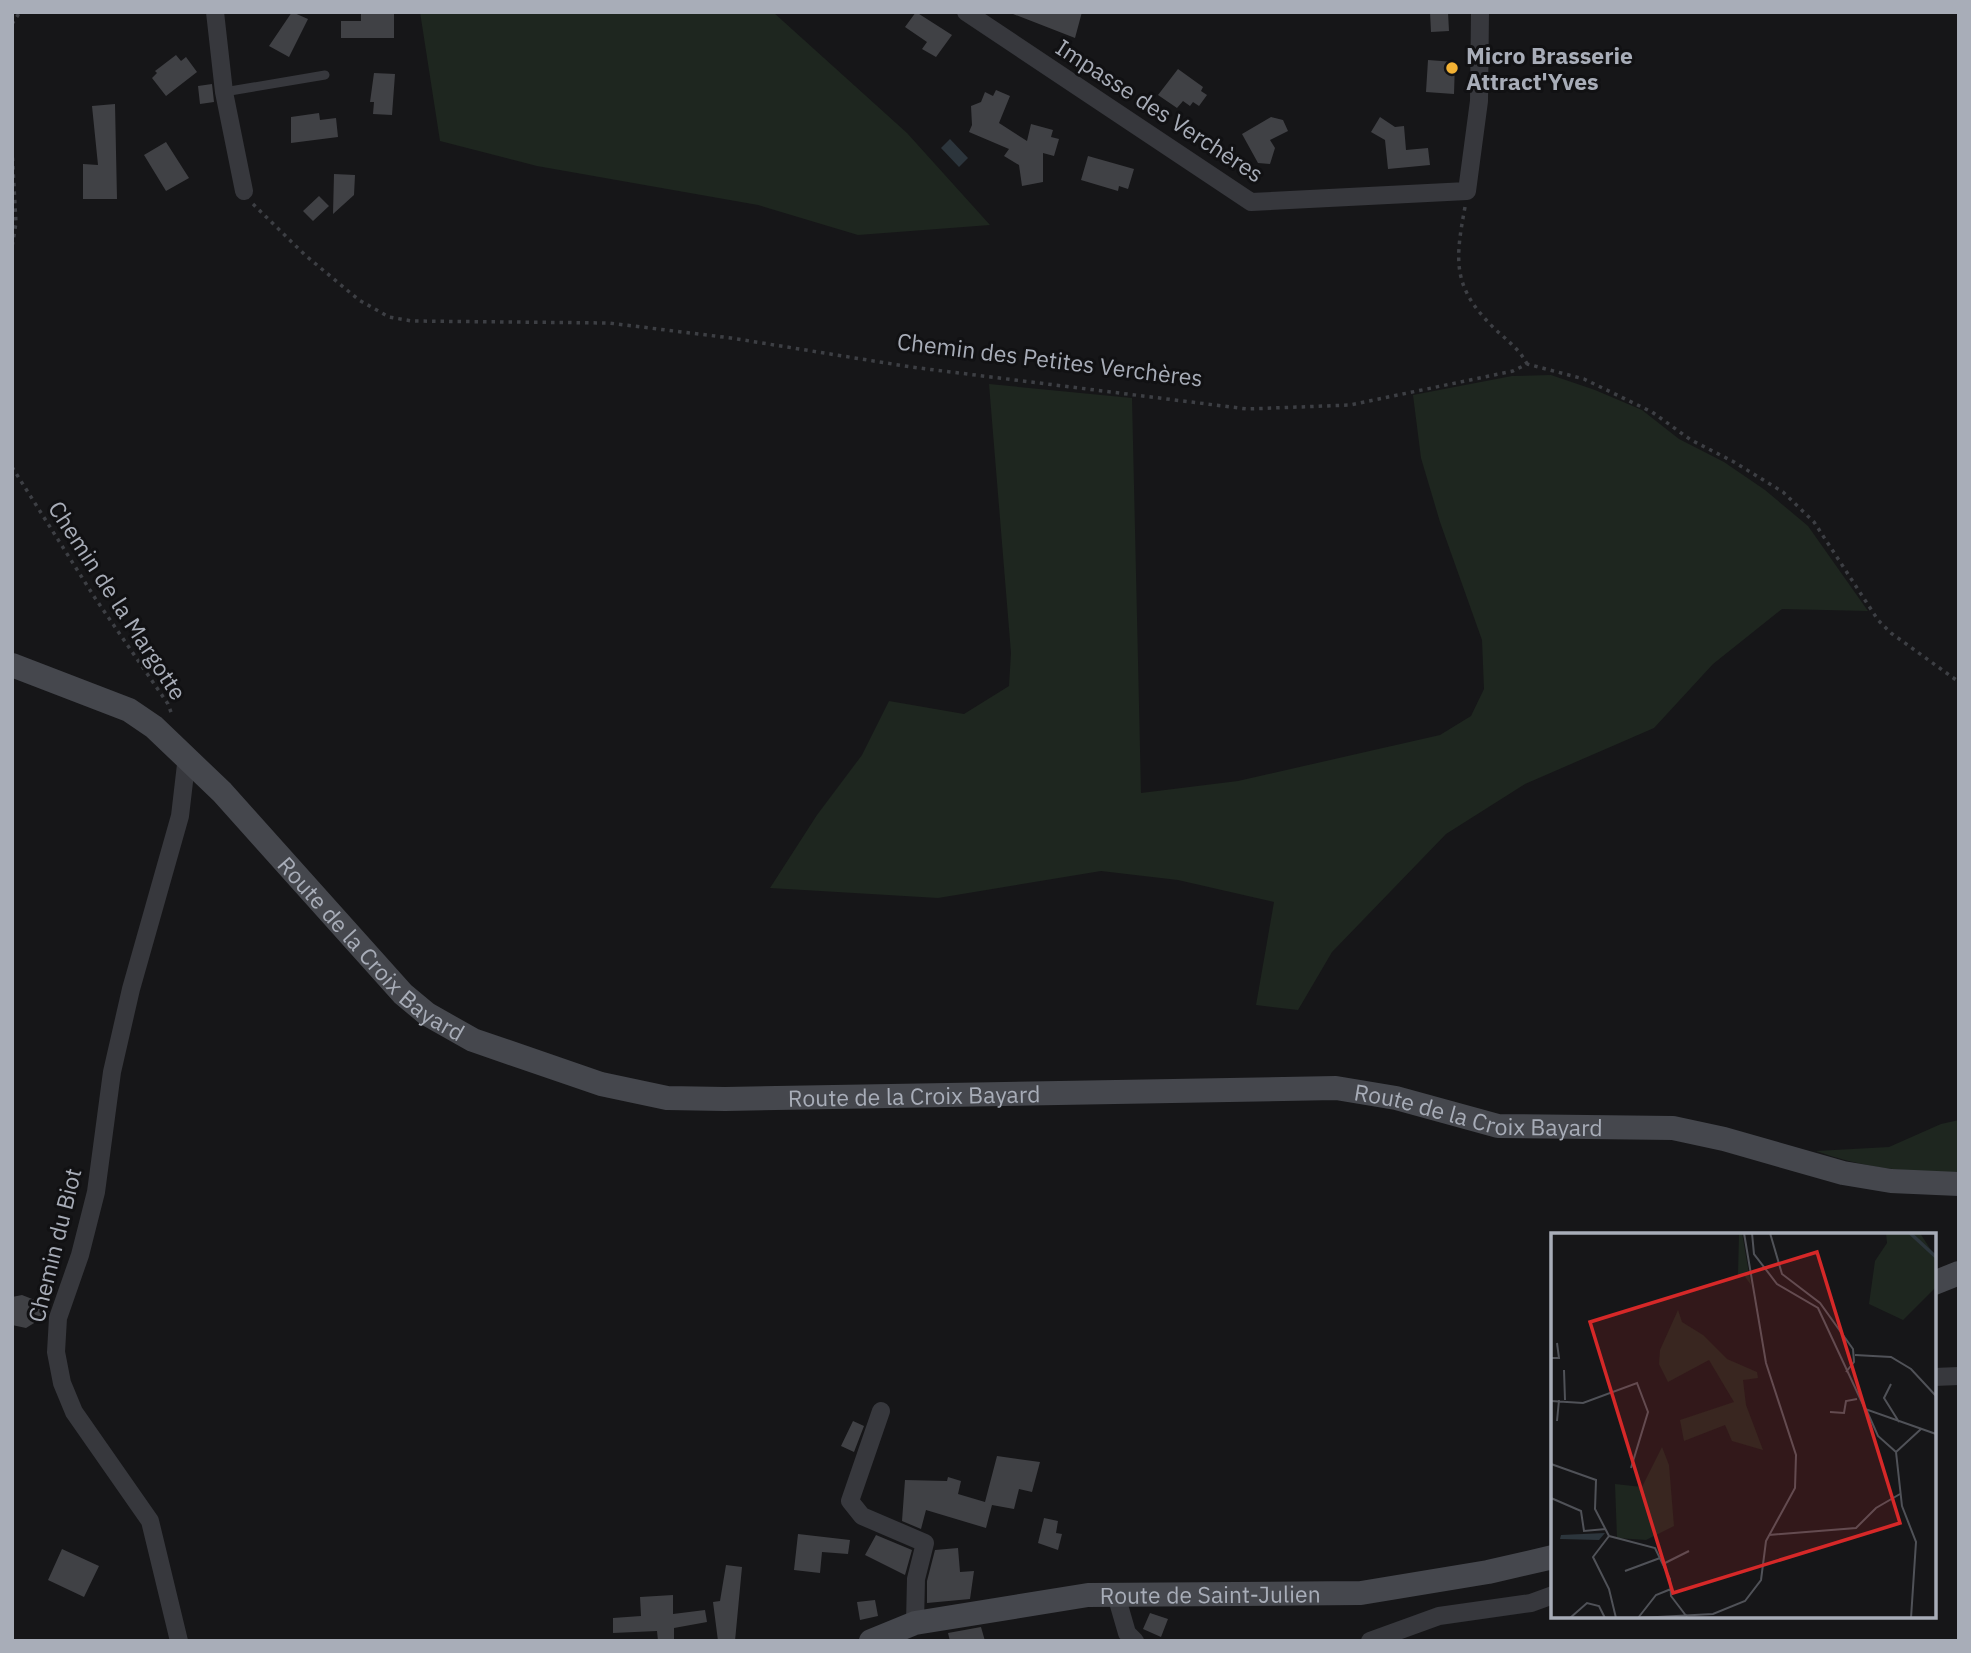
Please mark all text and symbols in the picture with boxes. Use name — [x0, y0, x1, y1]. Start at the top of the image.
street label: Impasse des Verchères — [1051, 32, 1269, 188]
place label: Micro Brasserie Attract'Yves — [1466, 40, 1633, 96]
marker: Micro Brasserie Attract'Yves — [1444, 60, 1460, 76]
street label: Chemin des Petites Verchères — [895, 325, 1205, 393]
street label: Chemin de la Margotte — [42, 495, 194, 705]
street label: Route de la Croix Bayard — [272, 850, 470, 1047]
street label: Route de la Croix Bayard — [1352, 1076, 1603, 1142]
street label: Route de la Croix Bayard — [788, 1078, 1041, 1113]
street label: Chemin du Biot — [20, 1165, 88, 1325]
inset map — [1551, 1233, 1936, 1618]
street label: Route de Saint-Julien — [1100, 1578, 1321, 1610]

